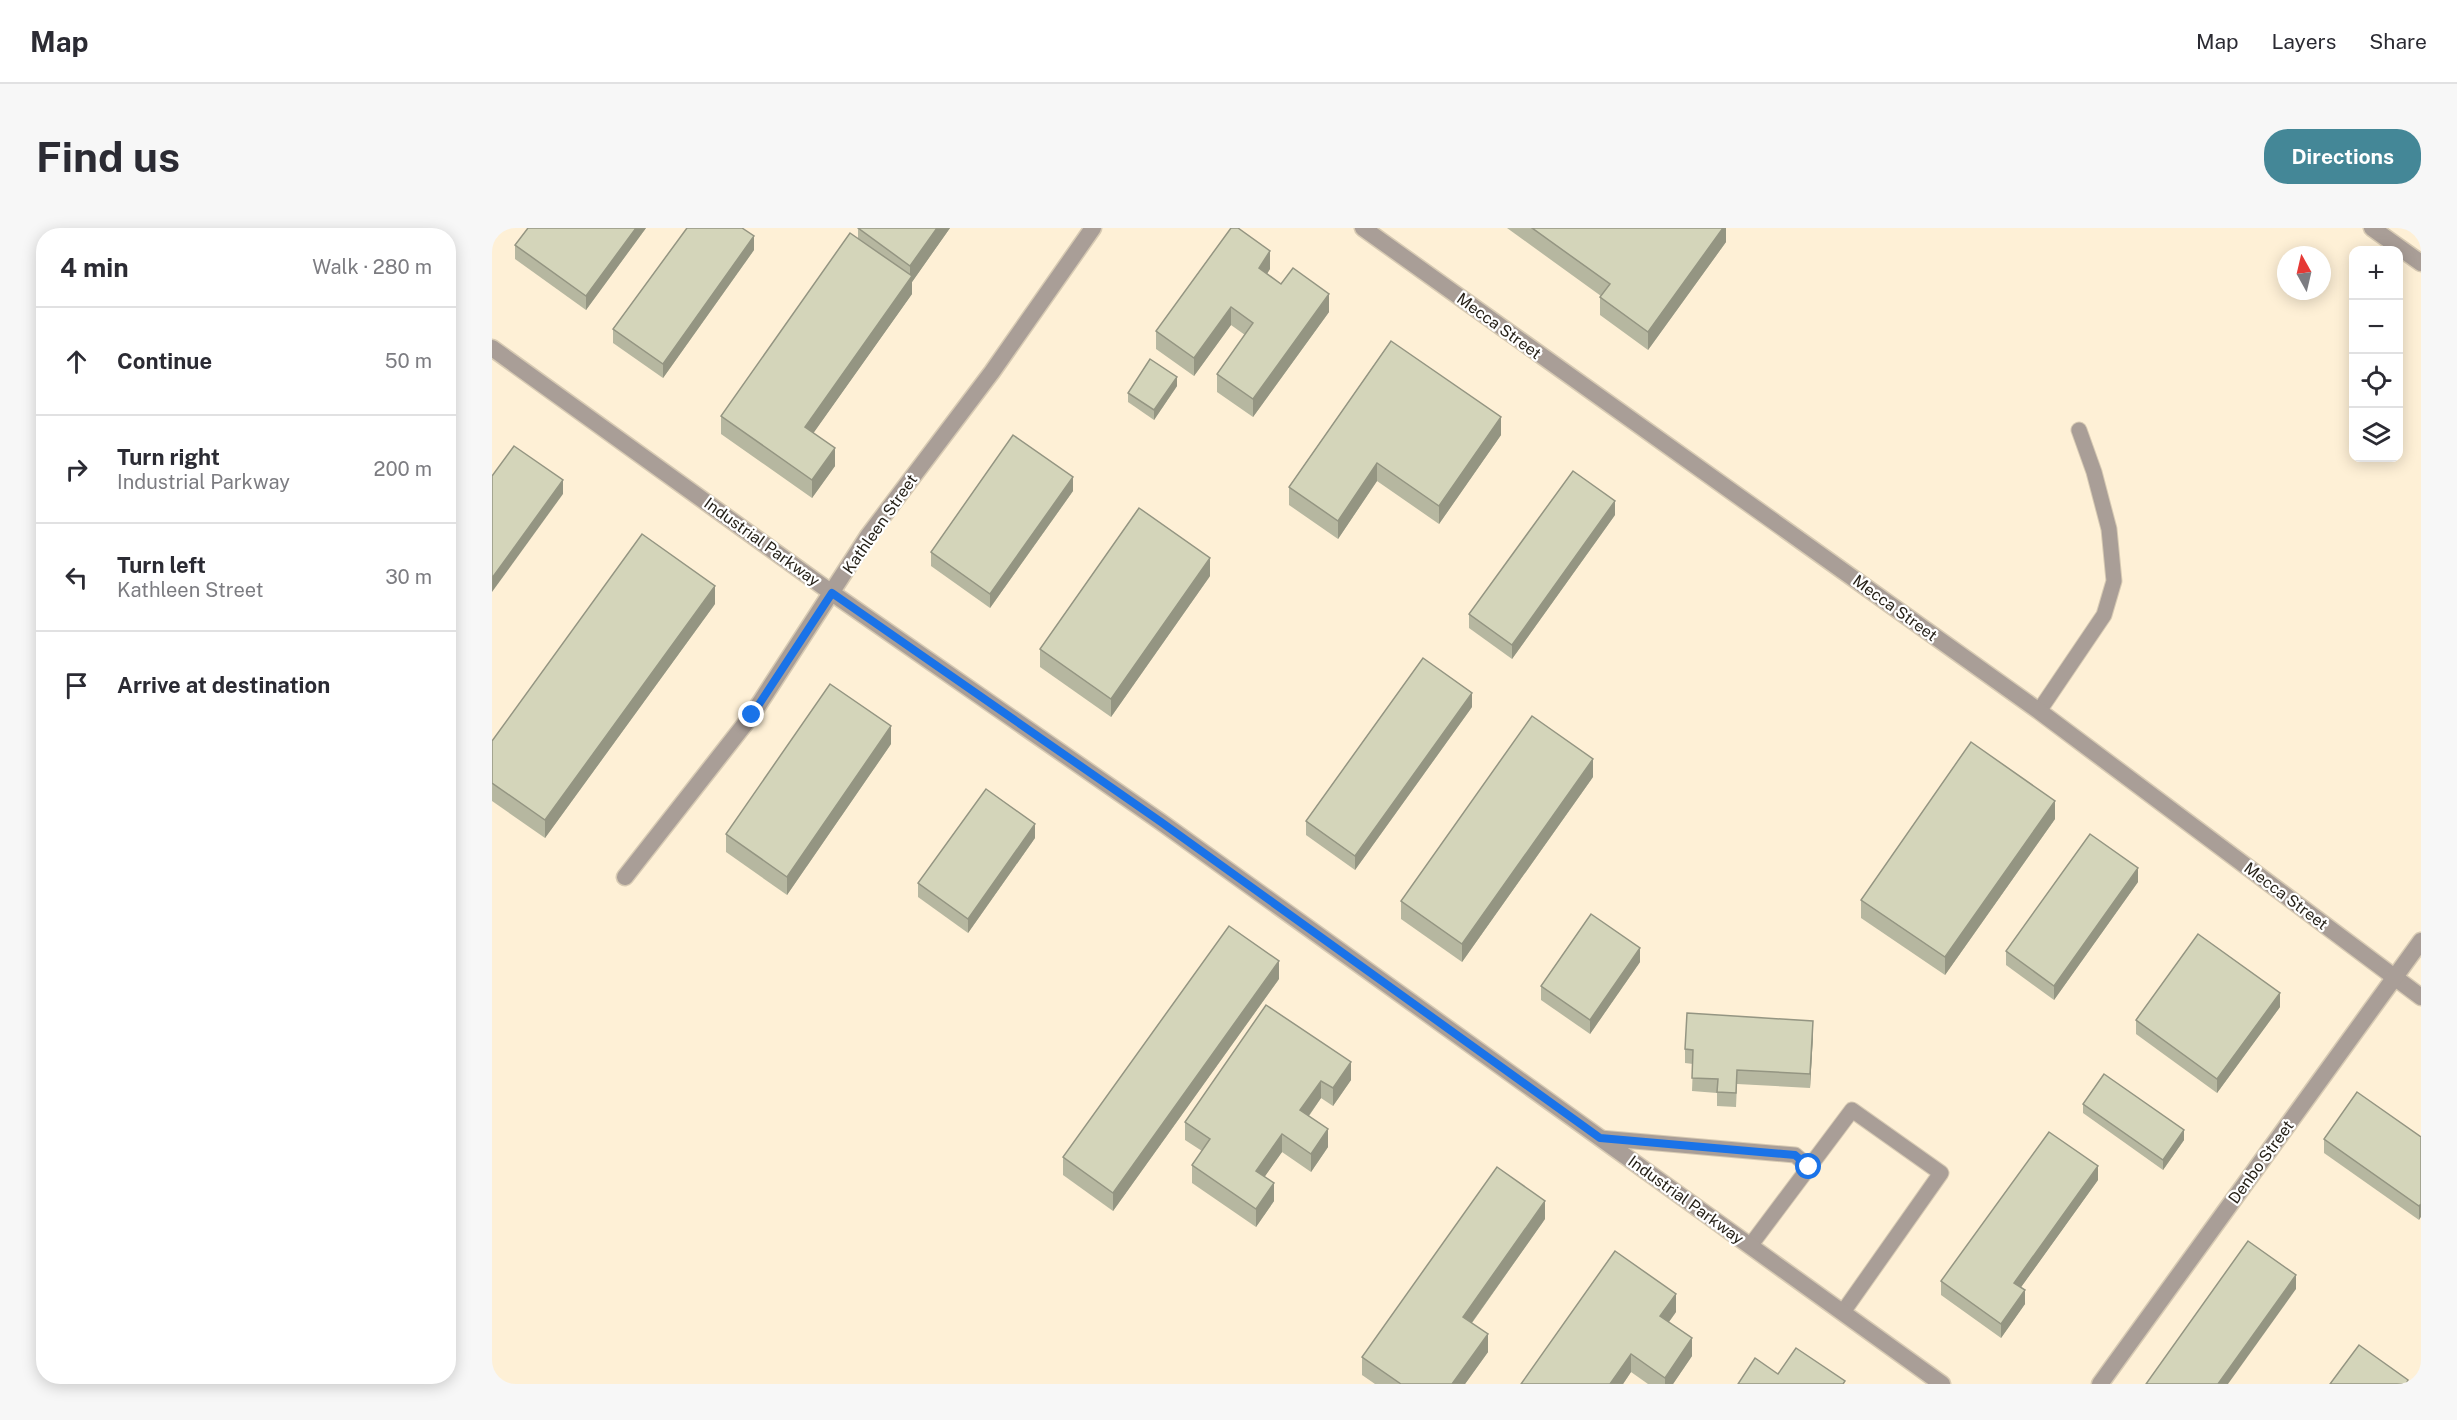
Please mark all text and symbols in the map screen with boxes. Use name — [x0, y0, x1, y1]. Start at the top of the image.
text: Map — [30, 25, 89, 58]
text: Map — [2196, 29, 2239, 54]
text: Layers — [2272, 29, 2336, 54]
text: Share — [2369, 29, 2427, 54]
button: Directions — [2264, 129, 2421, 184]
text: Find us — [36, 132, 180, 181]
north arrow — [2277, 246, 2331, 300]
map controls — [2349, 246, 2403, 462]
button: + — [2349, 246, 2403, 300]
text: 4 min — [60, 252, 129, 283]
text: Walk · 280 m — [312, 255, 432, 279]
street label: Mecca Street — [1453, 289, 1545, 363]
button: − — [2349, 300, 2403, 354]
icon: ahead — [60, 345, 93, 378]
text: Continue — [117, 348, 212, 374]
text: 50 m — [385, 349, 432, 373]
button: locate — [2349, 354, 2403, 408]
button: layers — [2349, 408, 2403, 462]
text: Turn right — [117, 444, 220, 470]
icon: right — [60, 453, 93, 486]
text: 200 m — [374, 457, 432, 481]
text: Industrial Parkway — [117, 470, 290, 494]
street label: Kathleen Street — [839, 471, 921, 577]
street label: Industrial Parkway — [700, 494, 824, 591]
text: Turn left — [117, 552, 206, 578]
icon: left — [60, 561, 93, 594]
text: 30 m — [385, 565, 432, 589]
street label: Mecca Street — [1849, 571, 1941, 645]
text: Kathleen Street — [117, 578, 263, 602]
icon: arrive — [60, 669, 93, 702]
text: Arrive at destination — [117, 672, 330, 698]
route end — [738, 701, 764, 727]
street label: Mecca Street — [2240, 858, 2332, 934]
street label: Denbo Street — [2224, 1117, 2298, 1207]
street label: Industrial Parkway — [1624, 1152, 1748, 1249]
route start — [1795, 1153, 1821, 1179]

